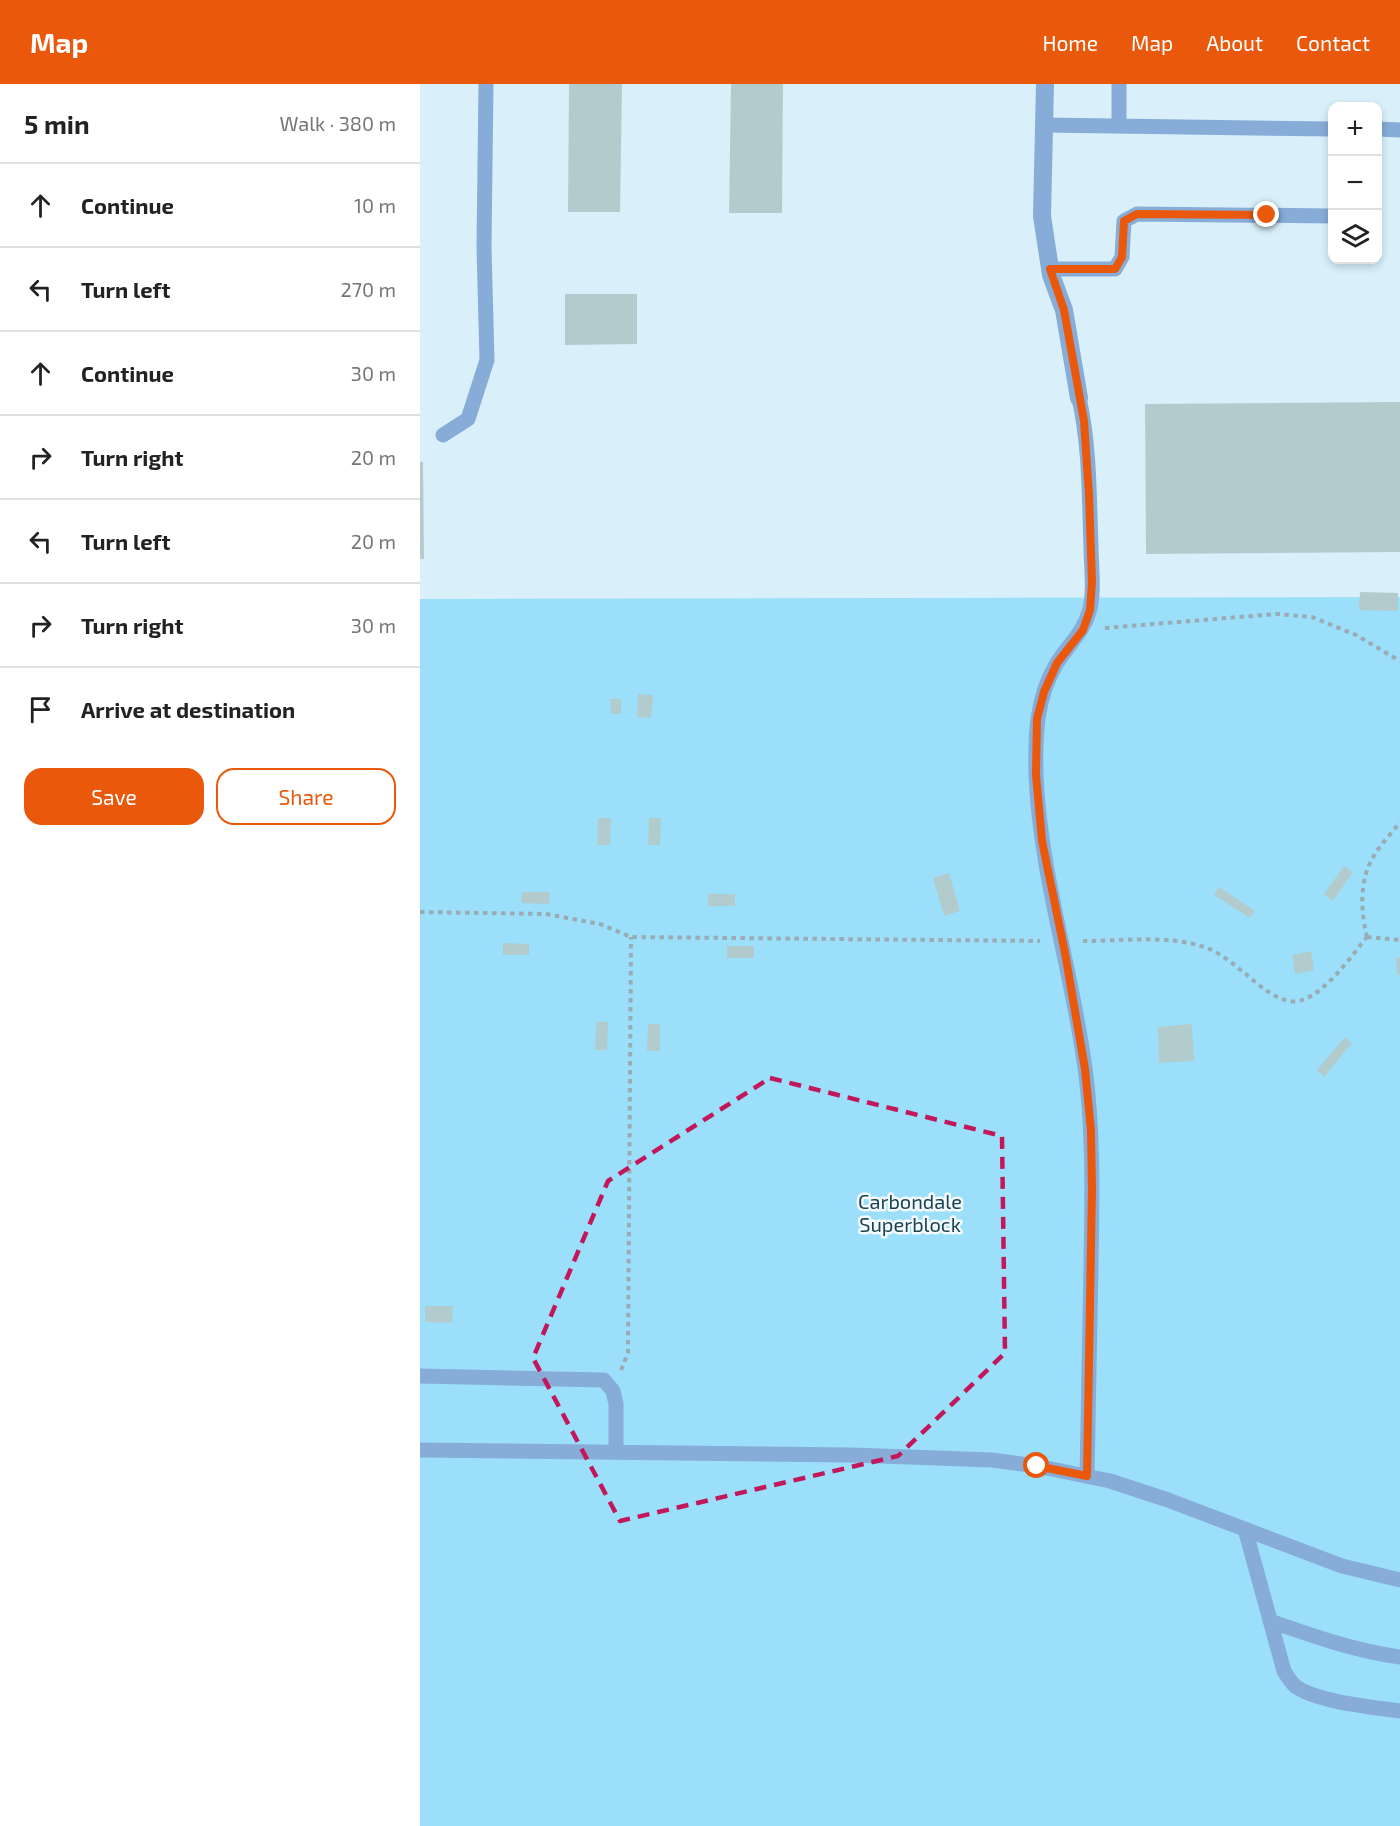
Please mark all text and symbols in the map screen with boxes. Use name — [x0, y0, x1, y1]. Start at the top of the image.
text: Map — [30, 25, 88, 59]
text: Home — [1042, 30, 1098, 55]
text: Map — [1131, 30, 1173, 55]
text: About — [1206, 30, 1263, 55]
text: Contact — [1296, 30, 1370, 55]
map controls — [1328, 102, 1382, 264]
button: + — [1328, 102, 1382, 156]
text: 5 min — [24, 108, 90, 139]
text: Walk · 380 m — [279, 111, 396, 135]
button: − — [1328, 156, 1382, 210]
icon: ahead — [24, 189, 57, 222]
text: Continue — [81, 192, 174, 218]
text: 10 m — [354, 193, 396, 217]
route end — [1253, 201, 1279, 227]
button: layers — [1328, 210, 1382, 264]
icon: left — [24, 273, 57, 306]
text: Turn left — [81, 276, 170, 302]
text: 270 m — [340, 277, 396, 301]
icon: ahead — [24, 357, 57, 390]
text: Continue — [81, 360, 174, 386]
text: 30 m — [351, 361, 396, 385]
icon: right — [24, 441, 57, 474]
text: Turn right — [81, 444, 183, 470]
text: 20 m — [351, 445, 396, 469]
icon: left — [24, 525, 57, 558]
text: Turn left — [81, 528, 170, 554]
text: 20 m — [351, 529, 396, 553]
icon: right — [24, 609, 57, 642]
text: Turn right — [81, 612, 183, 638]
text: 30 m — [351, 613, 396, 637]
icon: arrive — [24, 693, 57, 726]
text: Arrive at destination — [81, 696, 295, 722]
button: Save — [24, 768, 204, 825]
button: Share — [216, 768, 396, 825]
park label: Carbondale Superblock — [858, 1189, 962, 1236]
route start — [1023, 1452, 1049, 1478]

